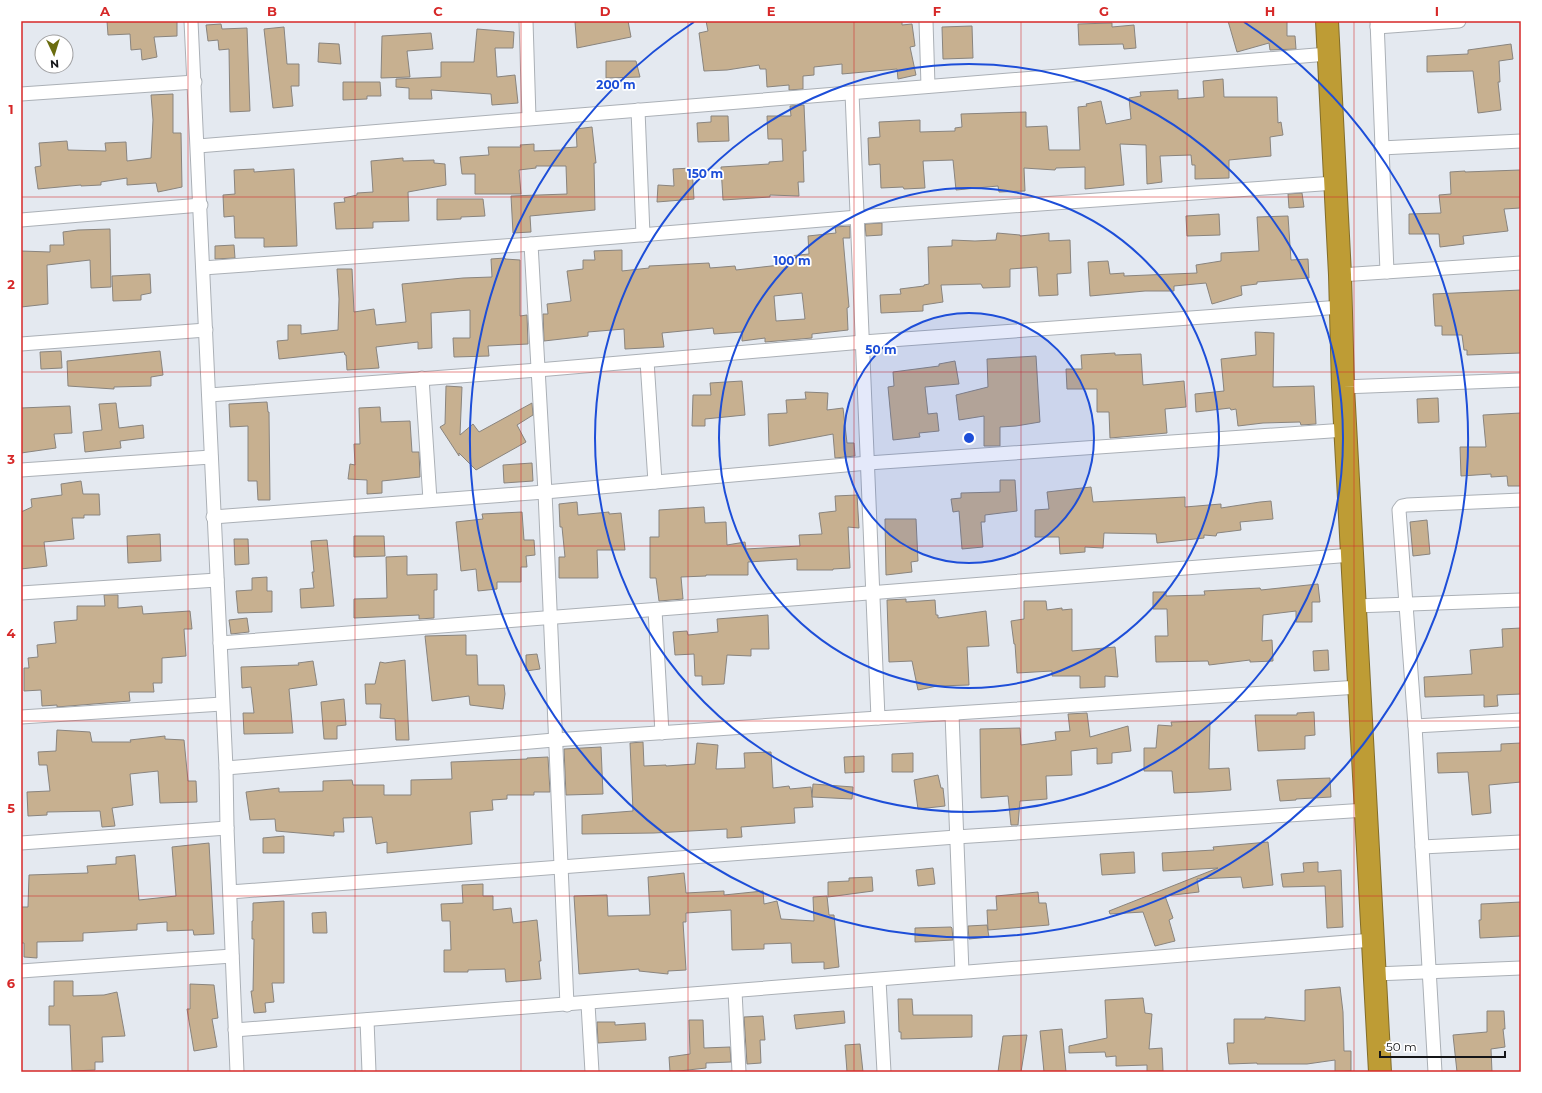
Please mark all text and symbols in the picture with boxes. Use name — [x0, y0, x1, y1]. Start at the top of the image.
text: A — [99, 3, 111, 19]
text: B — [267, 3, 277, 19]
text: C — [433, 3, 443, 19]
text: D — [600, 3, 611, 19]
text: E — [767, 3, 776, 19]
text: F — [933, 3, 941, 19]
text: G — [1099, 3, 1109, 19]
text: H — [1265, 3, 1275, 19]
text: I — [1435, 3, 1439, 19]
north arrow — [34, 34, 74, 74]
text: N — [50, 57, 60, 71]
text: 200 m — [596, 77, 636, 92]
text: 1 — [8, 101, 14, 117]
text: 150 m — [687, 166, 723, 181]
text: 100 m — [774, 253, 810, 268]
text: 2 — [7, 276, 15, 292]
text: 50 m — [865, 342, 897, 357]
centre of rings — [962, 431, 976, 445]
text: 3 — [6, 451, 15, 467]
text: 4 — [7, 625, 16, 641]
text: 5 — [7, 800, 15, 816]
text: 6 — [7, 975, 16, 991]
scale bar — [1380, 1033, 1505, 1059]
text: 50 m — [1386, 1039, 1417, 1054]

